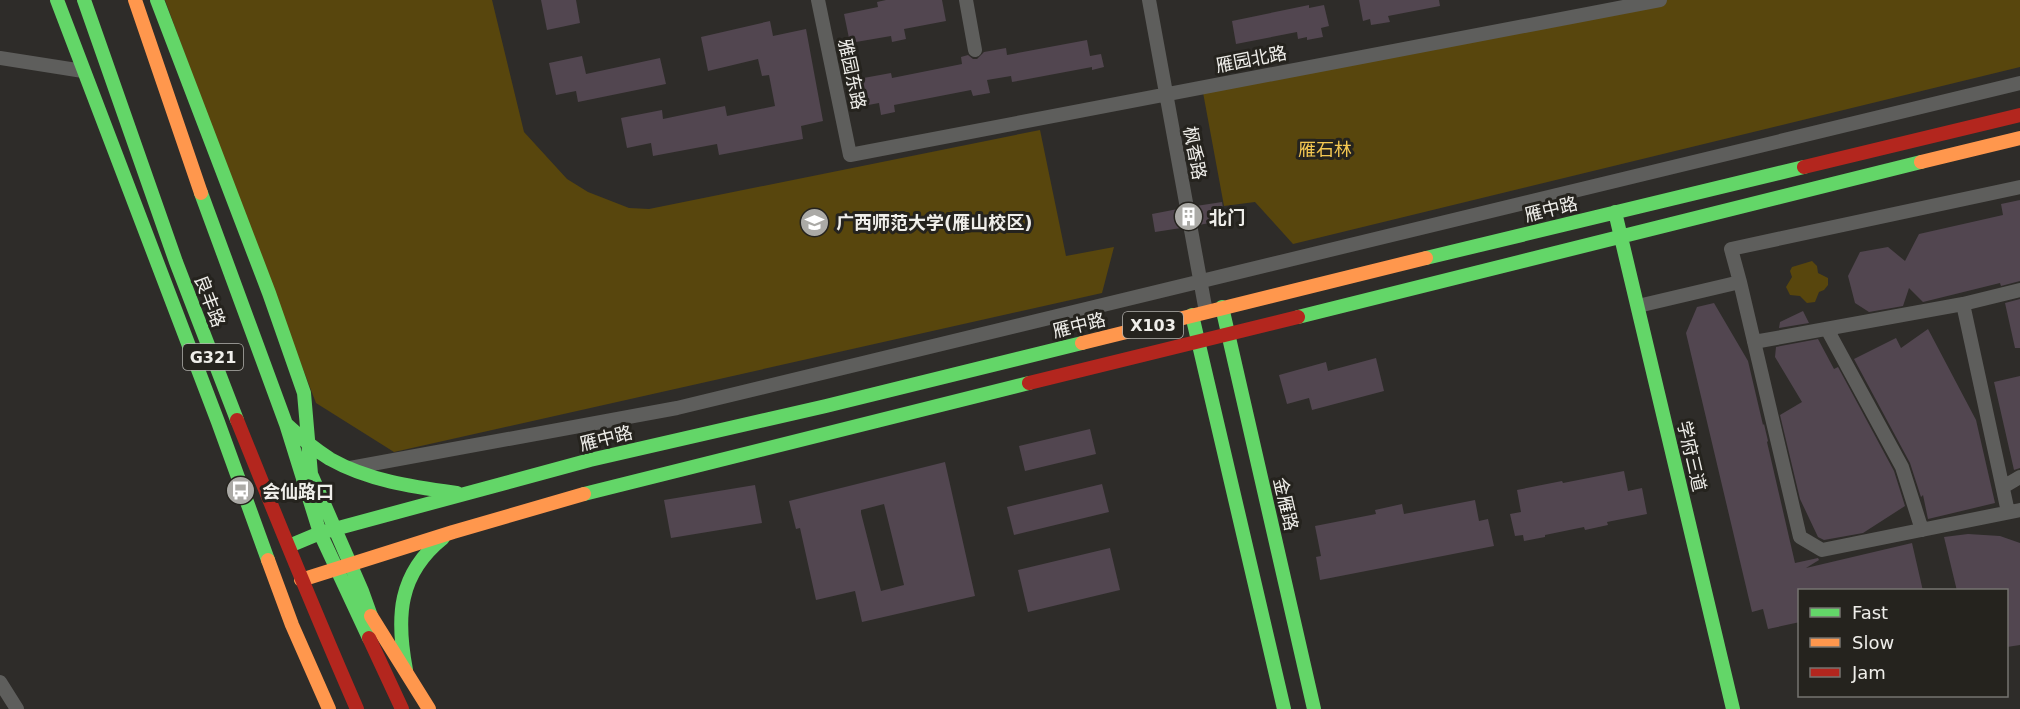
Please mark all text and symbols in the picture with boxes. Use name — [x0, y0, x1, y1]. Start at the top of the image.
street label: 雅园东路 — [834, 37, 870, 111]
street label: 雁园北路 — [1214, 42, 1288, 76]
street label: 枫香路 — [1180, 124, 1210, 182]
park label: 雁石林 — [1298, 139, 1352, 160]
street label: 雁中路 — [1522, 192, 1580, 226]
building icon: 北门 — [1172, 201, 1204, 233]
school or university icon: 广西师范大学(雁山校区) — [799, 206, 831, 238]
place label: 北门 — [1209, 207, 1245, 228]
place label: 广西师范大学(雁山校区) — [836, 212, 1032, 233]
street label: 良丰路 — [191, 272, 229, 330]
street label: 雁中路 — [1050, 308, 1108, 342]
road number: X103 — [1123, 312, 1183, 338]
road number: G321 — [183, 344, 243, 370]
street label: 学府三道 — [1674, 419, 1710, 493]
street label: 雁中路 — [577, 421, 635, 455]
bus stop icon: 会仙路口 — [225, 475, 257, 507]
street label: 金雁路 — [1270, 475, 1302, 533]
place label: 会仙路口 — [262, 481, 334, 502]
legend — [1798, 589, 2008, 697]
text: Fast — [1852, 602, 1888, 623]
text: Slow — [1852, 632, 1894, 653]
text: Jam — [1851, 662, 1886, 683]

